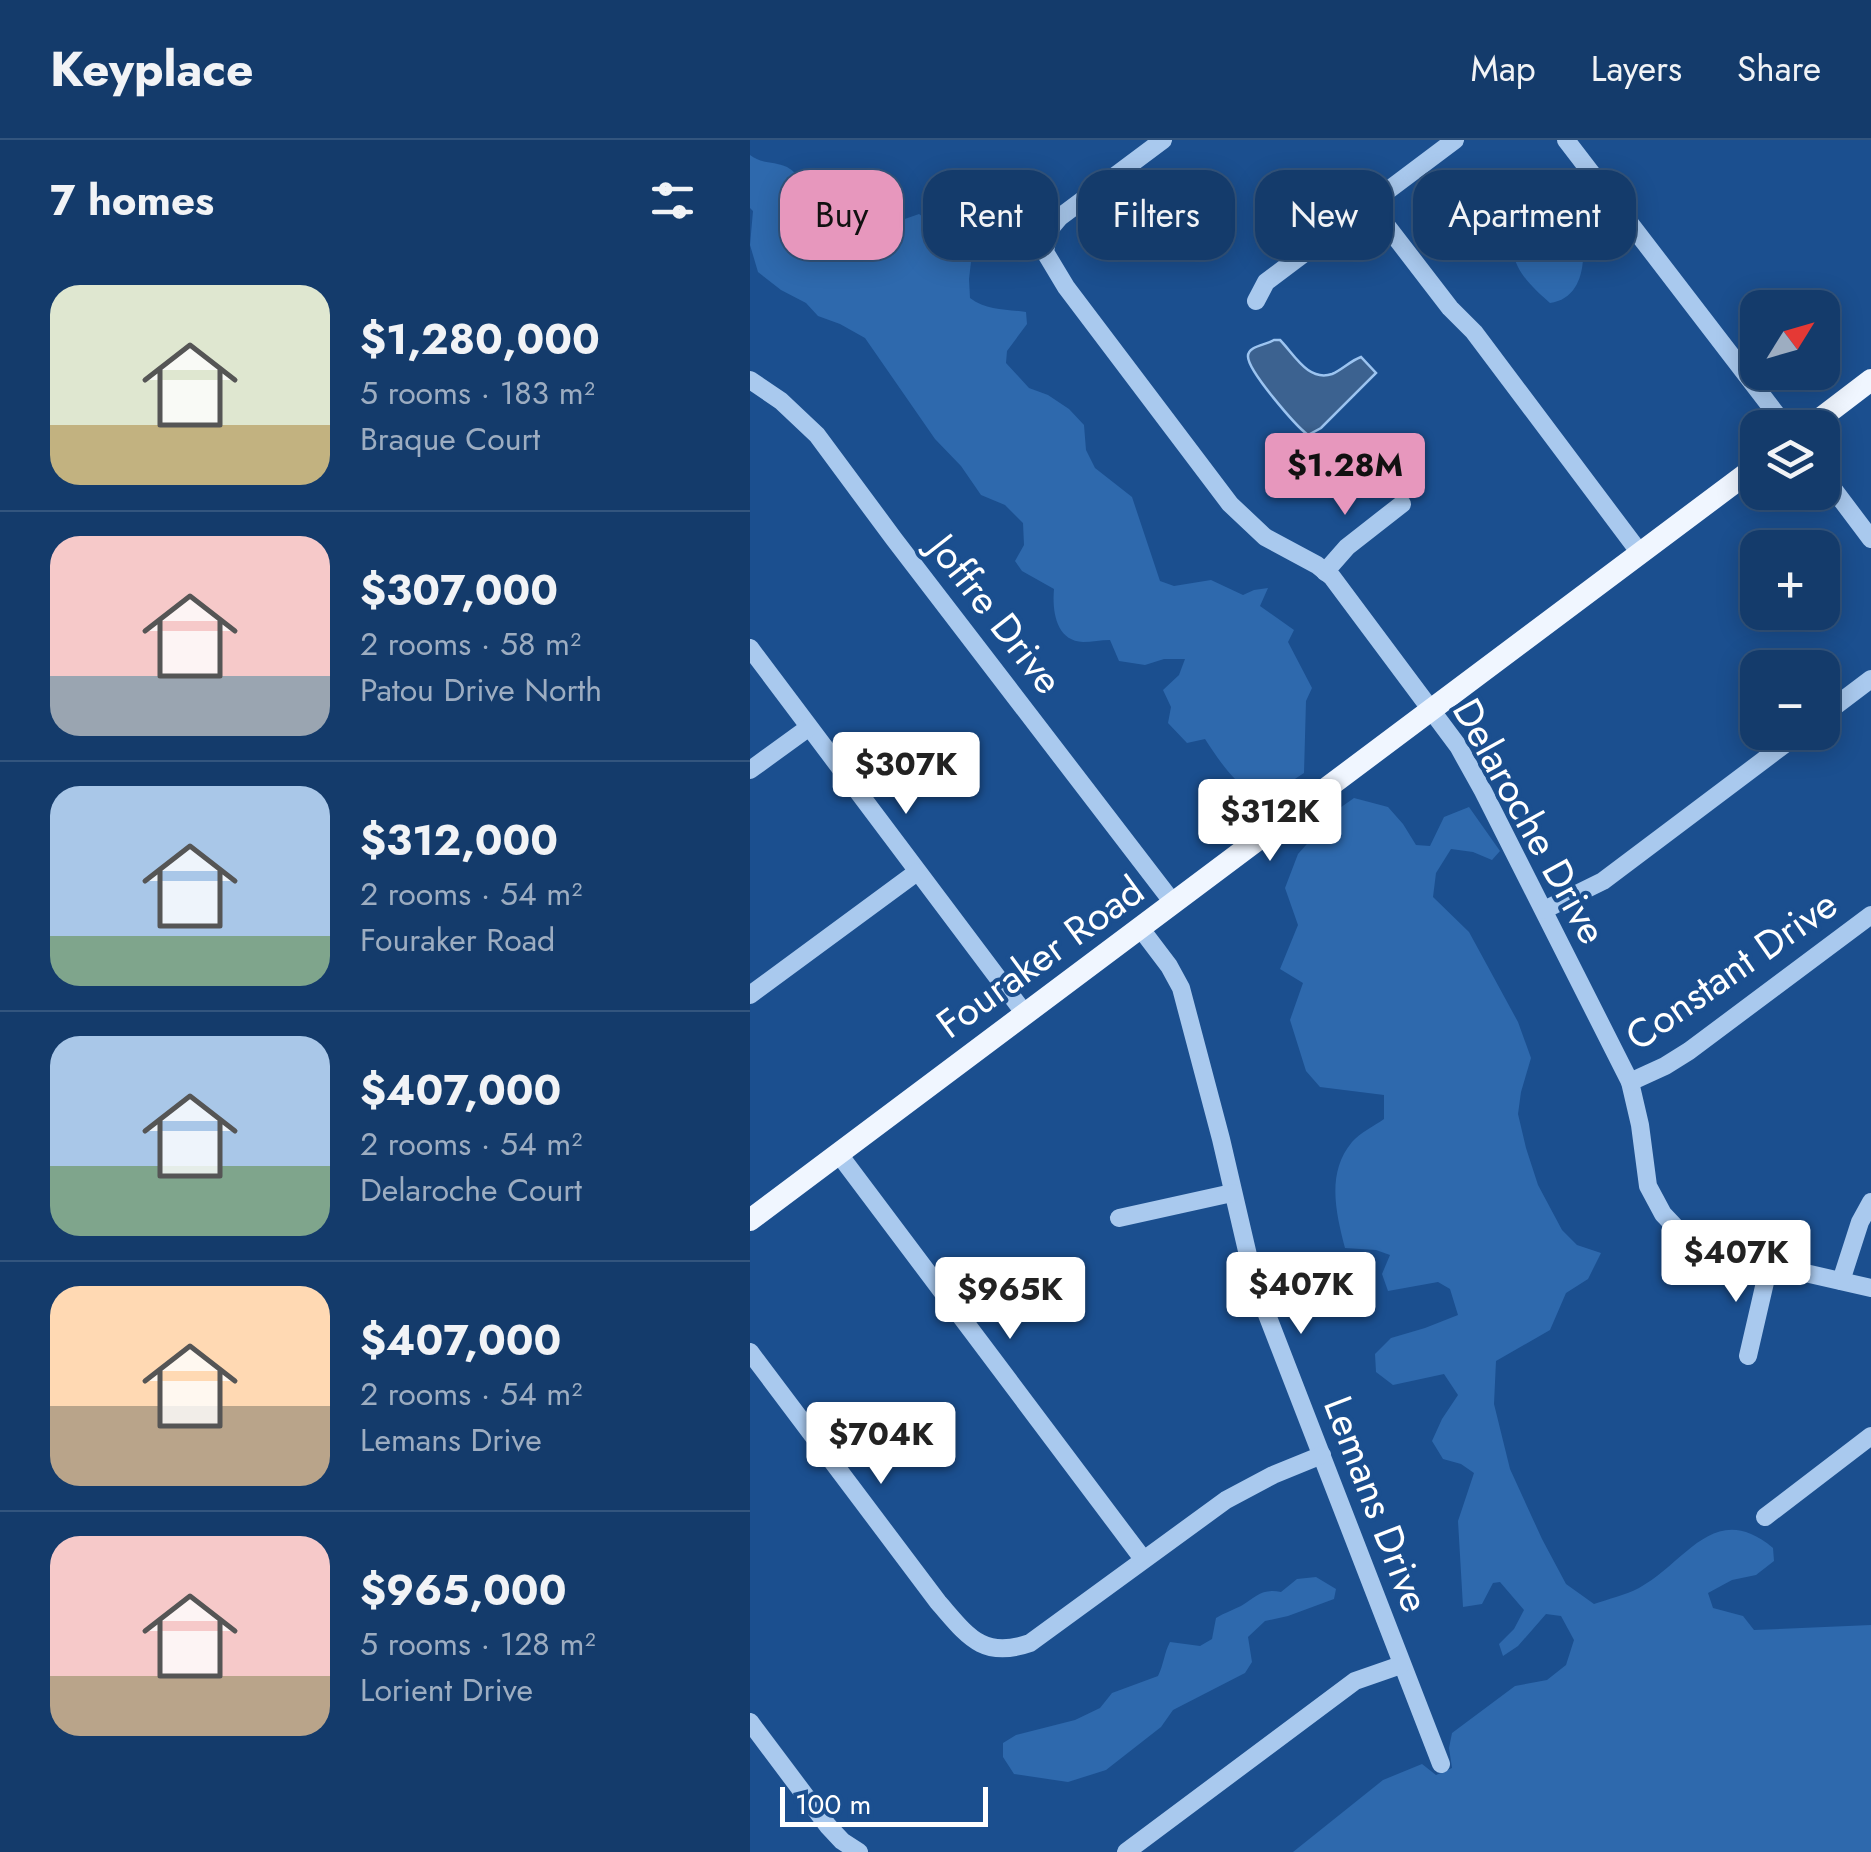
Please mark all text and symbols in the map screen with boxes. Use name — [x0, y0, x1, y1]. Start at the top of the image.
text: Keyplace — [50, 35, 254, 104]
text: Map — [1471, 44, 1536, 94]
text: Layers — [1591, 44, 1682, 94]
text: Share — [1737, 44, 1821, 94]
text: 7 homes — [50, 170, 214, 231]
chip: Buy — [780, 170, 903, 260]
chip: Rent — [923, 170, 1058, 260]
chip: Filters — [1078, 170, 1235, 260]
chip: New — [1255, 170, 1393, 260]
chip: Apartment — [1413, 170, 1636, 260]
icon: filters — [645, 173, 700, 228]
north arrow — [1740, 290, 1840, 390]
map controls — [1740, 290, 1840, 750]
text: $1,280,000 — [360, 309, 600, 370]
icon: home — [130, 325, 250, 445]
text: 5 rooms · 183 m² — [360, 370, 595, 416]
button: layers — [1740, 410, 1840, 510]
text: Braque Court — [360, 416, 540, 462]
pin: $1.28M — [1264, 433, 1426, 518]
text: $1.28M — [1287, 442, 1403, 488]
street label: Joffre Drive — [912, 518, 1077, 706]
button: + — [1740, 530, 1840, 630]
text: $307,000 — [360, 560, 558, 621]
icon: home — [130, 576, 250, 696]
text: 2 rooms · 58 m² — [360, 621, 581, 667]
button: − — [1740, 650, 1840, 750]
text: Patou Drive North — [360, 667, 602, 713]
street label: Delaroche Drive — [1438, 688, 1622, 954]
pin: $307K — [836, 732, 976, 817]
text: $307K — [855, 741, 957, 787]
pin: $312K — [1200, 779, 1340, 864]
text: $312K — [1220, 788, 1320, 834]
text: $312,000 — [360, 810, 558, 871]
icon: home — [130, 826, 250, 946]
street label: Fouraker Road — [924, 862, 1156, 1052]
text: 2 rooms · 54 m² — [360, 871, 582, 917]
street label: Constant Drive — [1613, 875, 1849, 1065]
text: Fouraker Road — [360, 917, 555, 963]
text: $407,000 — [360, 1060, 561, 1121]
icon: home — [130, 1076, 250, 1196]
text: 2 rooms · 54 m² — [360, 1121, 582, 1167]
text: Delaroche Court — [360, 1167, 582, 1213]
pin: $407K — [1666, 1220, 1806, 1305]
text: $407K — [1683, 1229, 1789, 1275]
pin: $407K — [1231, 1252, 1371, 1337]
pin: $965K — [940, 1257, 1080, 1342]
text: $407K — [1248, 1261, 1354, 1307]
text: $965K — [957, 1266, 1063, 1312]
text: $407,000 — [360, 1310, 561, 1371]
icon: home — [130, 1326, 250, 1446]
text: 2 rooms · 54 m² — [360, 1371, 582, 1417]
street label: Lemans Drive — [1309, 1388, 1445, 1620]
pin: $704K — [811, 1402, 951, 1487]
text: $704K — [828, 1411, 934, 1457]
text: Lemans Drive — [360, 1417, 542, 1463]
text: $965,000 — [360, 1560, 566, 1621]
icon: home — [130, 1576, 250, 1696]
text: 5 rooms · 128 m² — [360, 1621, 595, 1667]
text: Lorient Drive — [360, 1667, 533, 1713]
scale bar — [780, 1782, 988, 1826]
text: 100 m — [795, 1784, 871, 1825]

